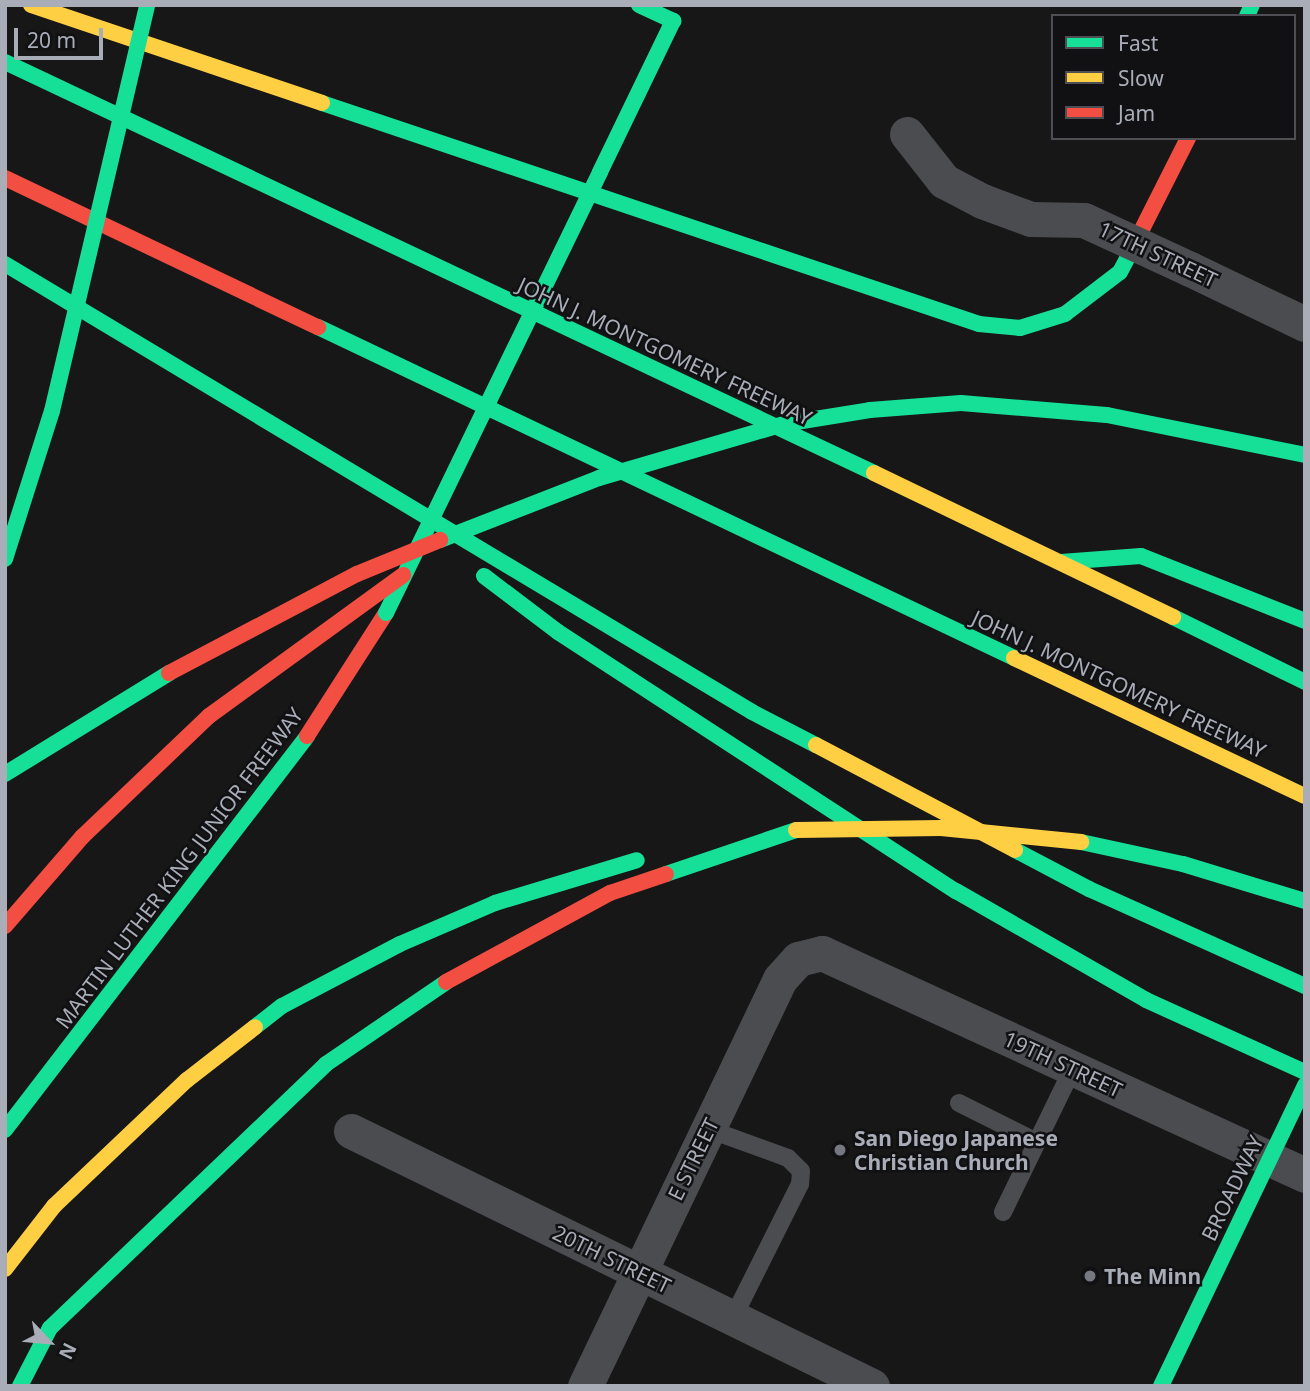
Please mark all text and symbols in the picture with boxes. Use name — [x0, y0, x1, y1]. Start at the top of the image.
scale bar — [18, 14, 107, 58]
legend — [1051, 14, 1296, 140]
text: 20 m — [27, 26, 76, 54]
text: Fast — [1118, 29, 1158, 57]
text: Slow — [1118, 64, 1164, 92]
text: Jam — [1118, 99, 1155, 127]
street label: 17TH STREET — [1095, 216, 1221, 292]
street label: JOHN J. MONTGOMERY FREEWAY — [514, 272, 816, 430]
street label: JOHN J. MONTGOMERY FREEWAY — [968, 605, 1270, 763]
street label: MARTIN LUTHER KING JUNIOR FREEWAY — [50, 703, 308, 1033]
street label: 19TH STREET — [1000, 1026, 1126, 1102]
street label: E STREET — [662, 1114, 724, 1204]
place label: San Diego Japanese Christian Church — [854, 1125, 1058, 1175]
street label: BROADWAY — [1196, 1131, 1268, 1245]
marker: San Diego Japanese Christian Church — [832, 1142, 848, 1158]
street label: 20TH STREET — [549, 1220, 675, 1298]
place label: The Minn — [1104, 1263, 1201, 1289]
marker: The Minn — [1082, 1268, 1098, 1284]
north arrow — [14, 1307, 84, 1377]
text: N — [53, 1339, 83, 1364]

